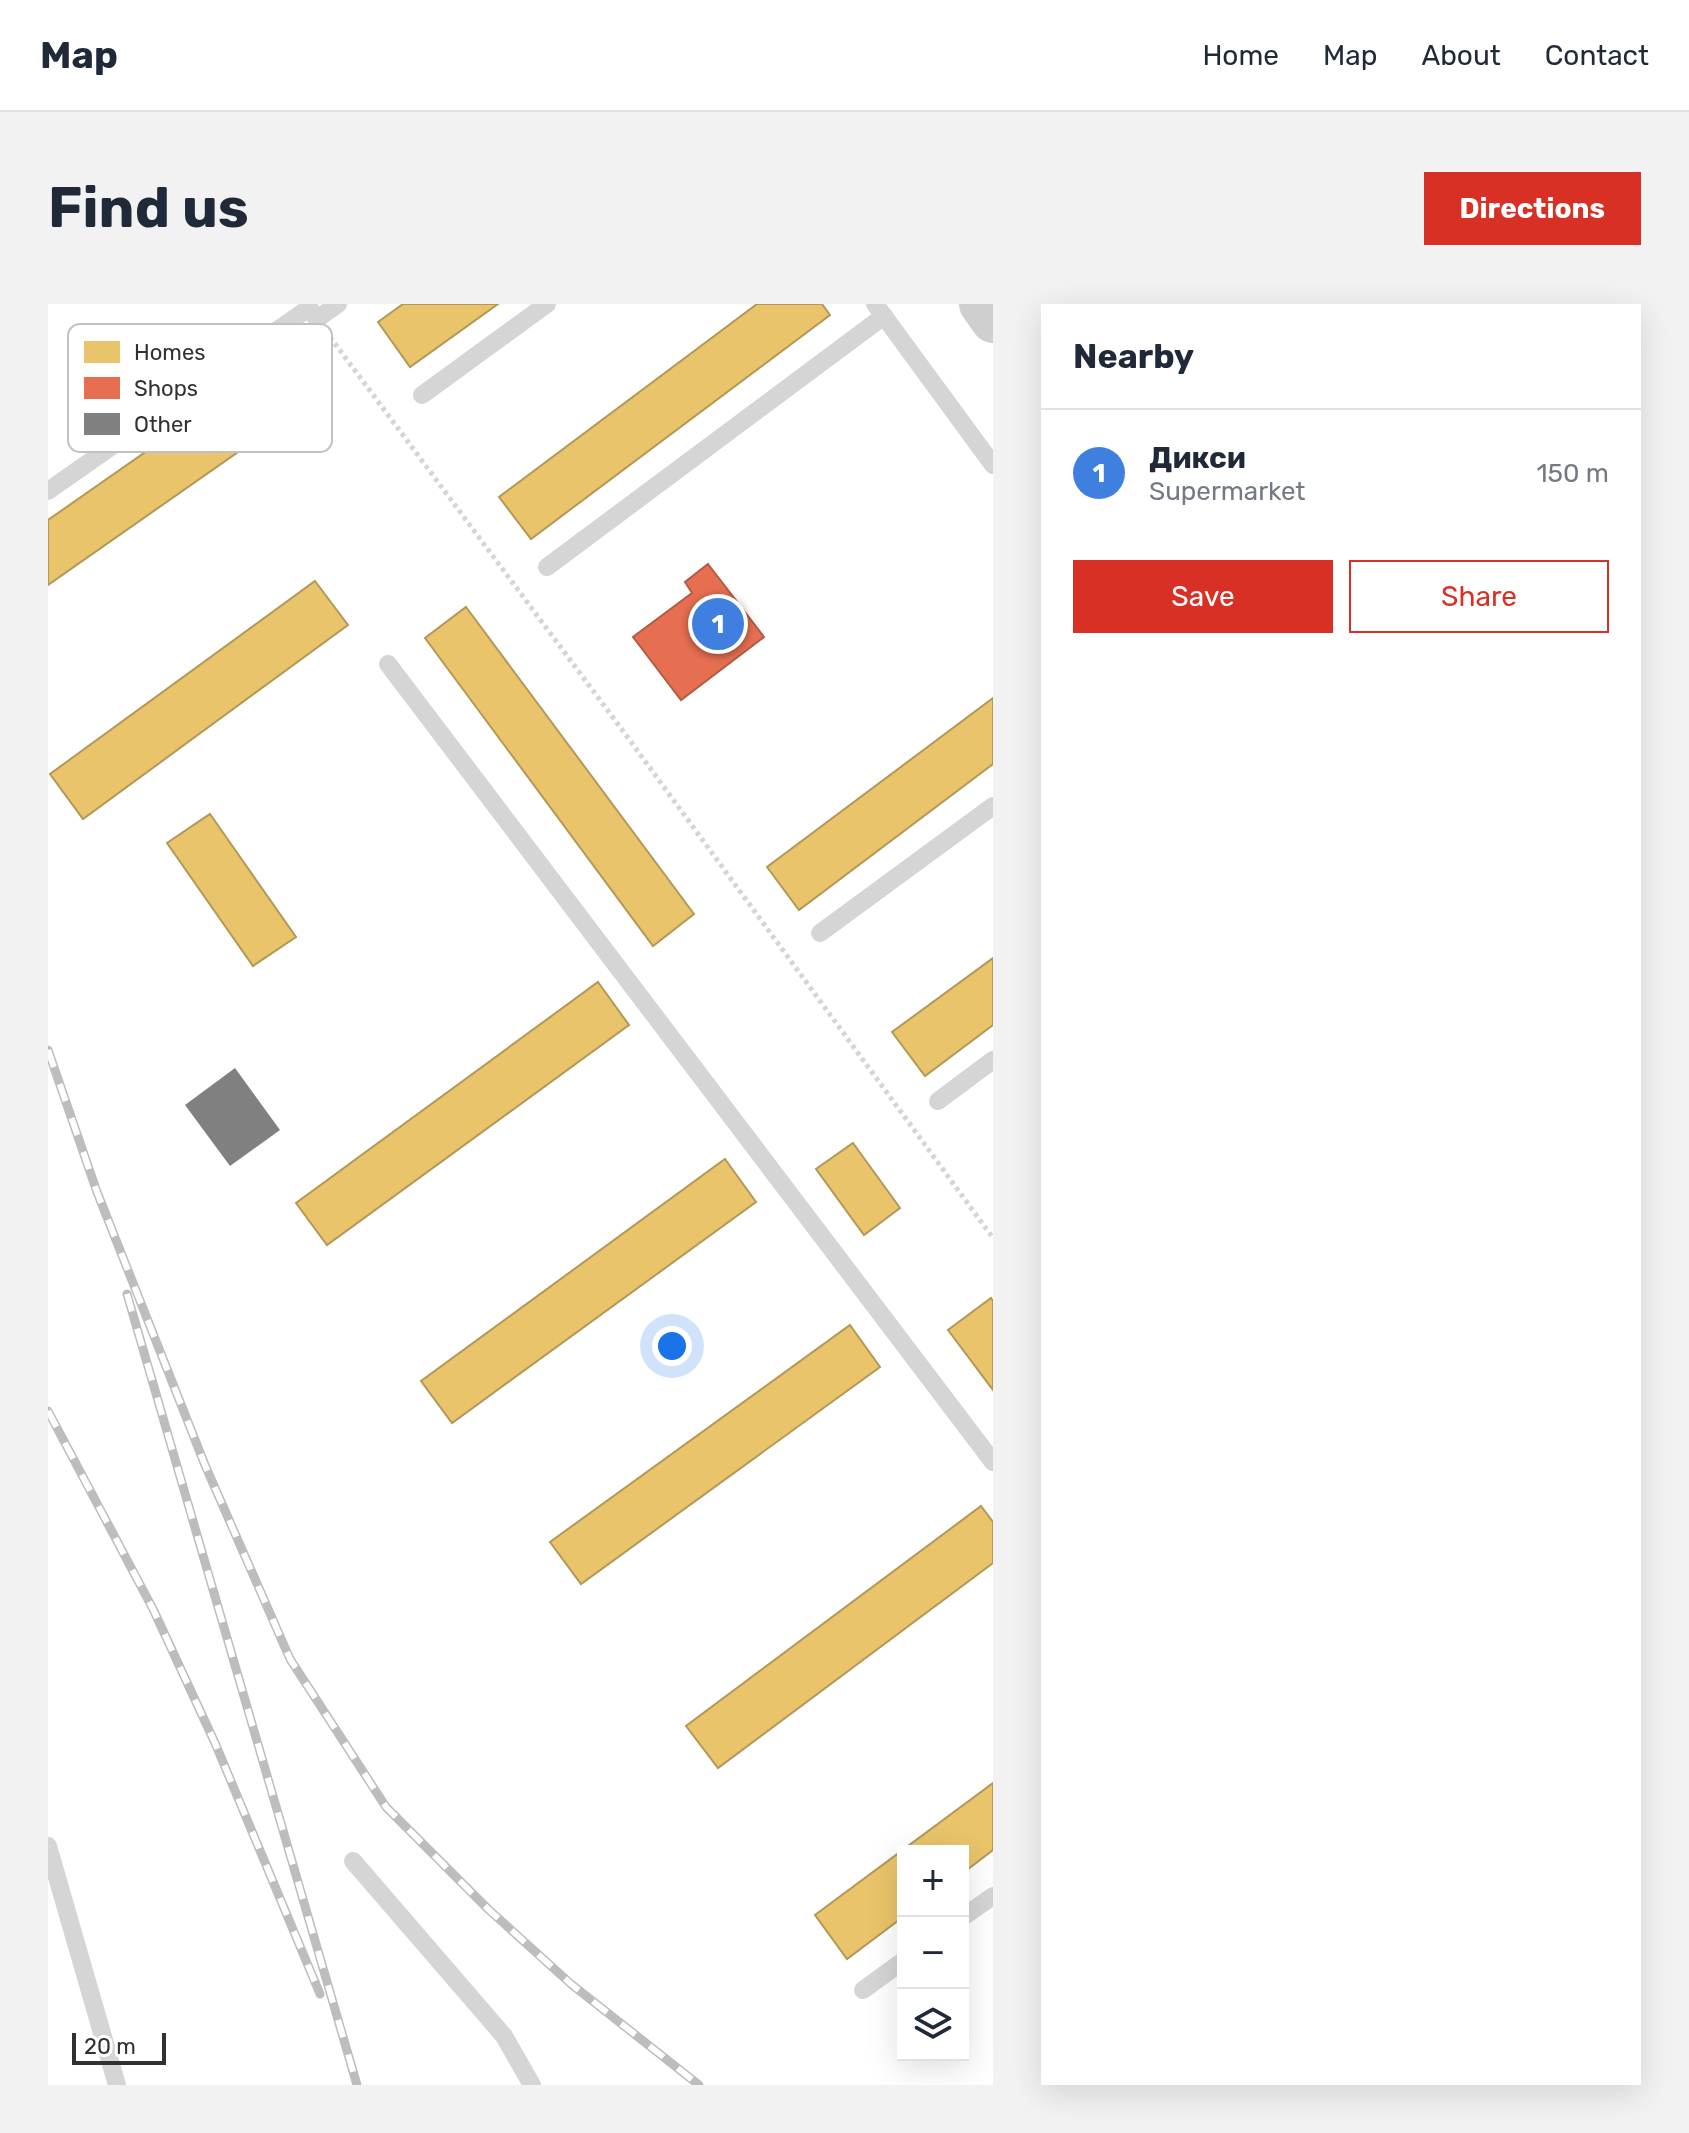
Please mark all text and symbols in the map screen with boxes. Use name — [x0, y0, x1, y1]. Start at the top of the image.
text: Map — [40, 32, 118, 78]
text: Home — [1202, 39, 1279, 72]
text: Map — [1323, 39, 1377, 72]
text: About — [1421, 39, 1501, 72]
text: Contact — [1545, 39, 1649, 72]
button: Directions — [1424, 172, 1641, 245]
text: Find us — [48, 175, 249, 241]
legend — [68, 324, 332, 452]
text: Nearby — [1073, 336, 1194, 377]
text: Homes — [134, 339, 205, 366]
text: Shops — [134, 375, 198, 402]
text: Other — [134, 411, 192, 438]
text: Дикси — [1149, 440, 1246, 476]
text: 1 — [1093, 458, 1105, 489]
text: 150 m — [1536, 458, 1609, 489]
text: Supermarket — [1149, 476, 1306, 507]
button: Save — [1073, 560, 1333, 633]
button: Share — [1349, 560, 1609, 633]
pin: 1 — [692, 594, 744, 654]
your location — [652, 1326, 692, 1366]
map controls — [897, 1845, 969, 2061]
button: + — [897, 1845, 969, 1917]
button: − — [897, 1917, 969, 1989]
button: layers — [897, 1989, 969, 2061]
scale bar — [72, 2029, 166, 2065]
text: 20 m — [84, 2033, 136, 2060]

